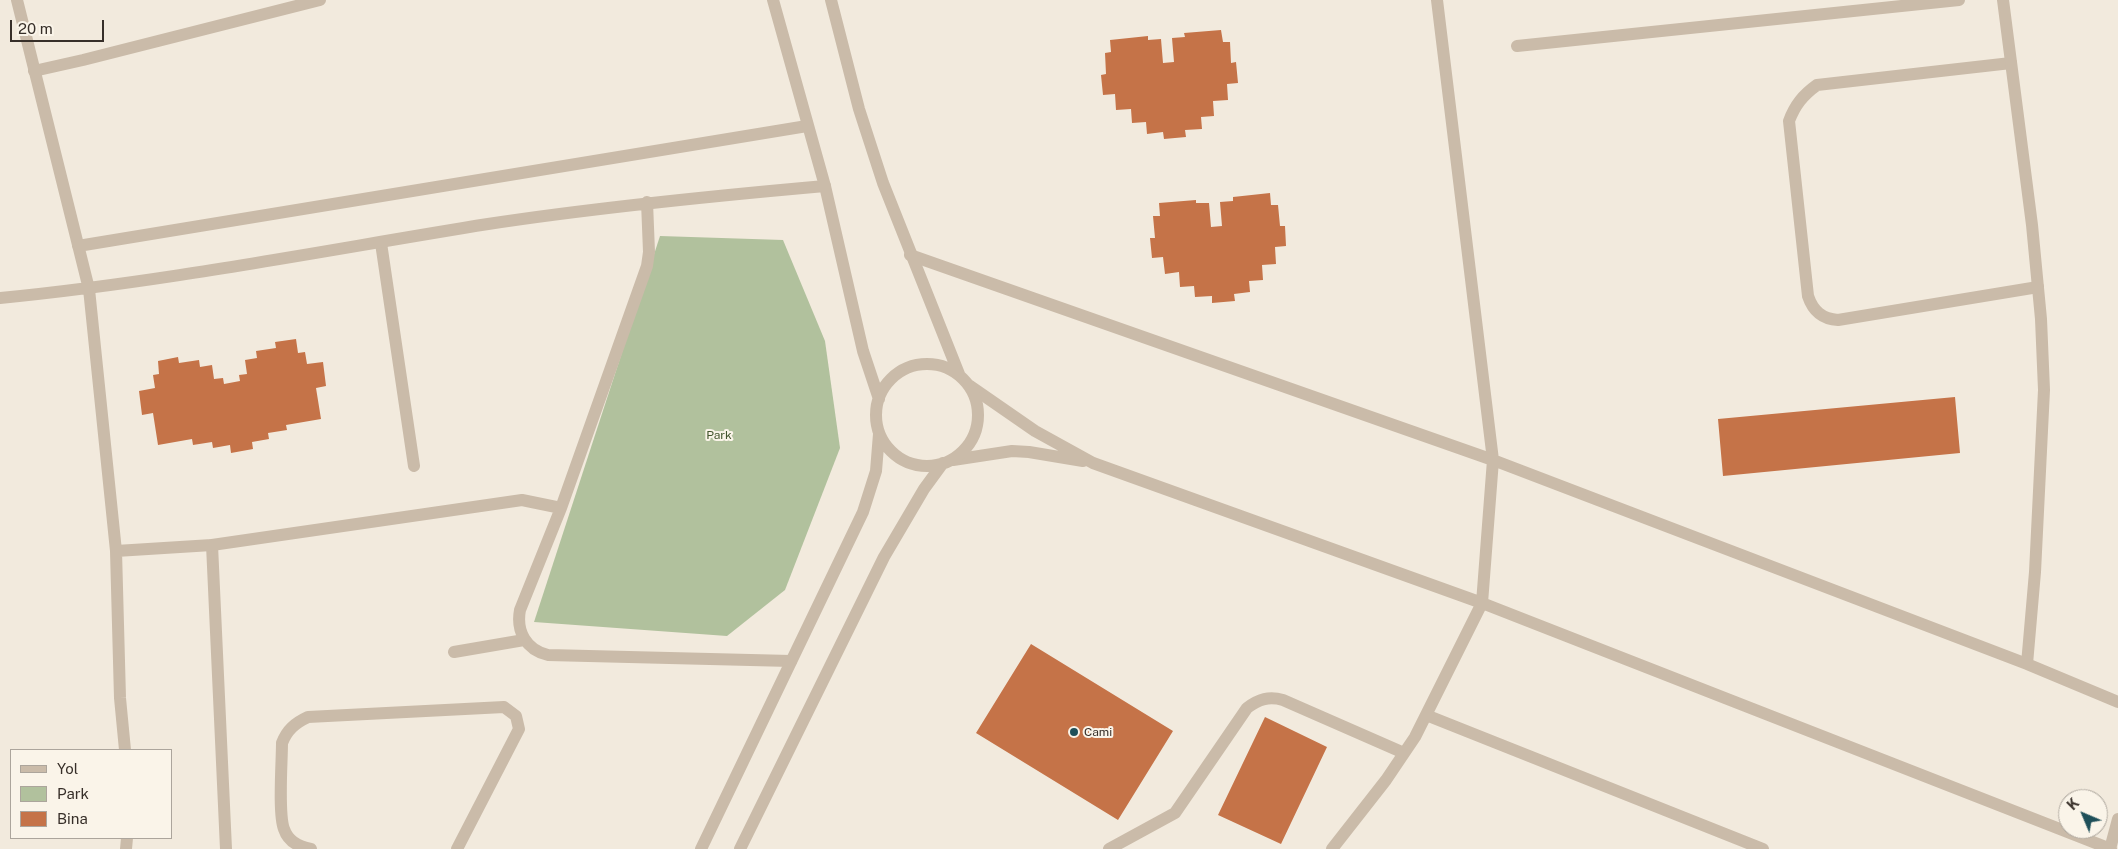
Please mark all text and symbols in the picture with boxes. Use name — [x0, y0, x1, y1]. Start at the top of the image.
scale bar — [12, 10, 106, 42]
text: 20 m — [18, 20, 53, 37]
park label: Park — [706, 428, 732, 442]
place label: Cami — [1084, 725, 1112, 739]
marker: Cami — [1068, 726, 1080, 738]
legend — [10, 749, 172, 839]
text: Yol — [57, 760, 78, 777]
text: Park — [57, 785, 89, 802]
north arrow — [2058, 789, 2108, 839]
text: K — [2064, 795, 2082, 813]
text: Bina — [57, 810, 88, 827]

